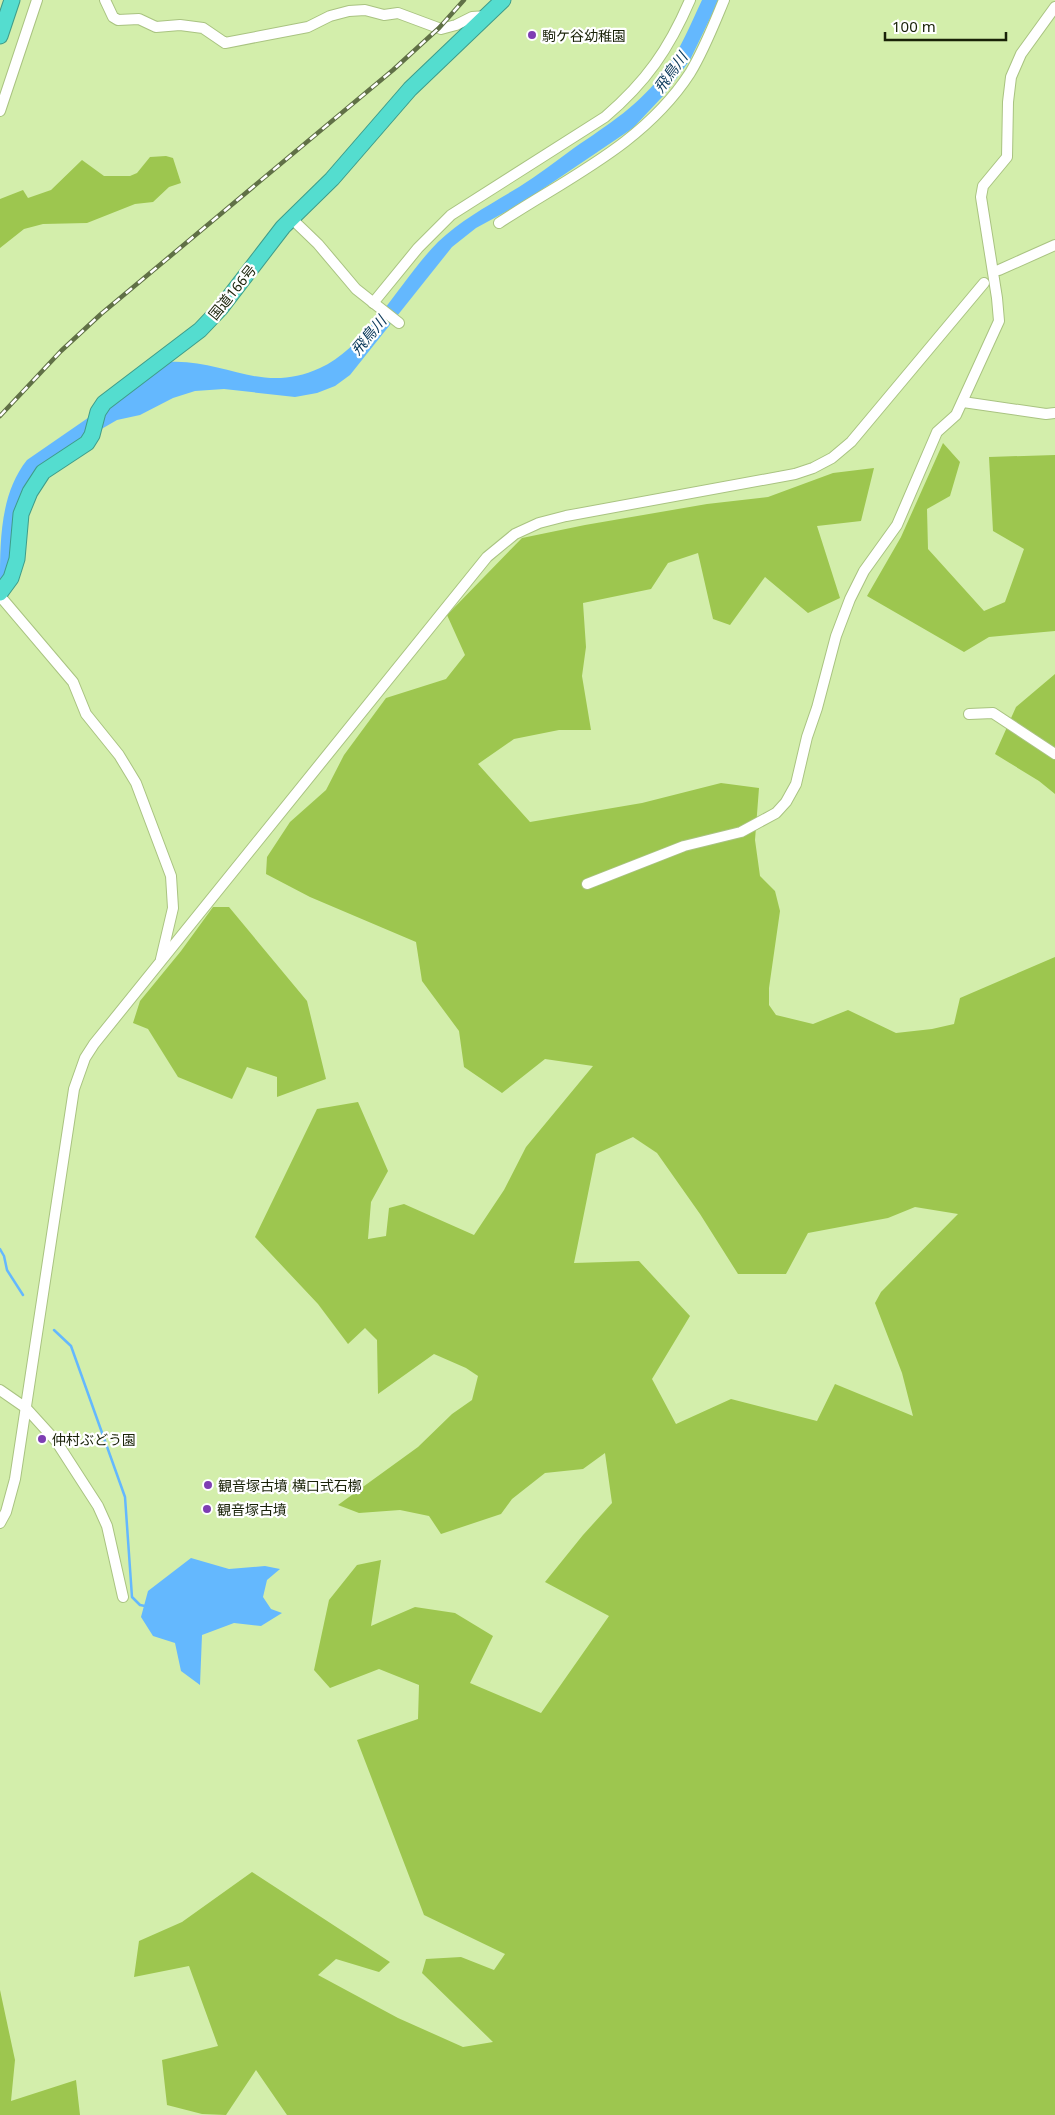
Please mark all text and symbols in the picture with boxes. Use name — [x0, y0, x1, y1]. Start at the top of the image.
scale bar — [885, 10, 1006, 42]
text: 100 m — [892, 16, 936, 36]
place label: 駒ケ谷幼稚園 — [542, 26, 626, 45]
marker: 駒ケ谷幼稚園 — [526, 29, 538, 41]
water label: 飛鳥川 — [649, 46, 692, 96]
street label: 国道166号 — [204, 260, 260, 324]
water label: 飛鳥川 — [346, 310, 391, 359]
place label: 仲村ぶどう園 — [52, 1430, 136, 1449]
marker: 仲村ぶどう園 — [36, 1433, 48, 1445]
place label: 観音塚古墳 横口式石槨 — [218, 1476, 362, 1495]
marker: 観音塚古墳 横口式石槨 — [202, 1479, 214, 1491]
place label: 観音塚古墳 — [217, 1500, 287, 1519]
marker: 観音塚古墳 — [201, 1503, 213, 1515]

